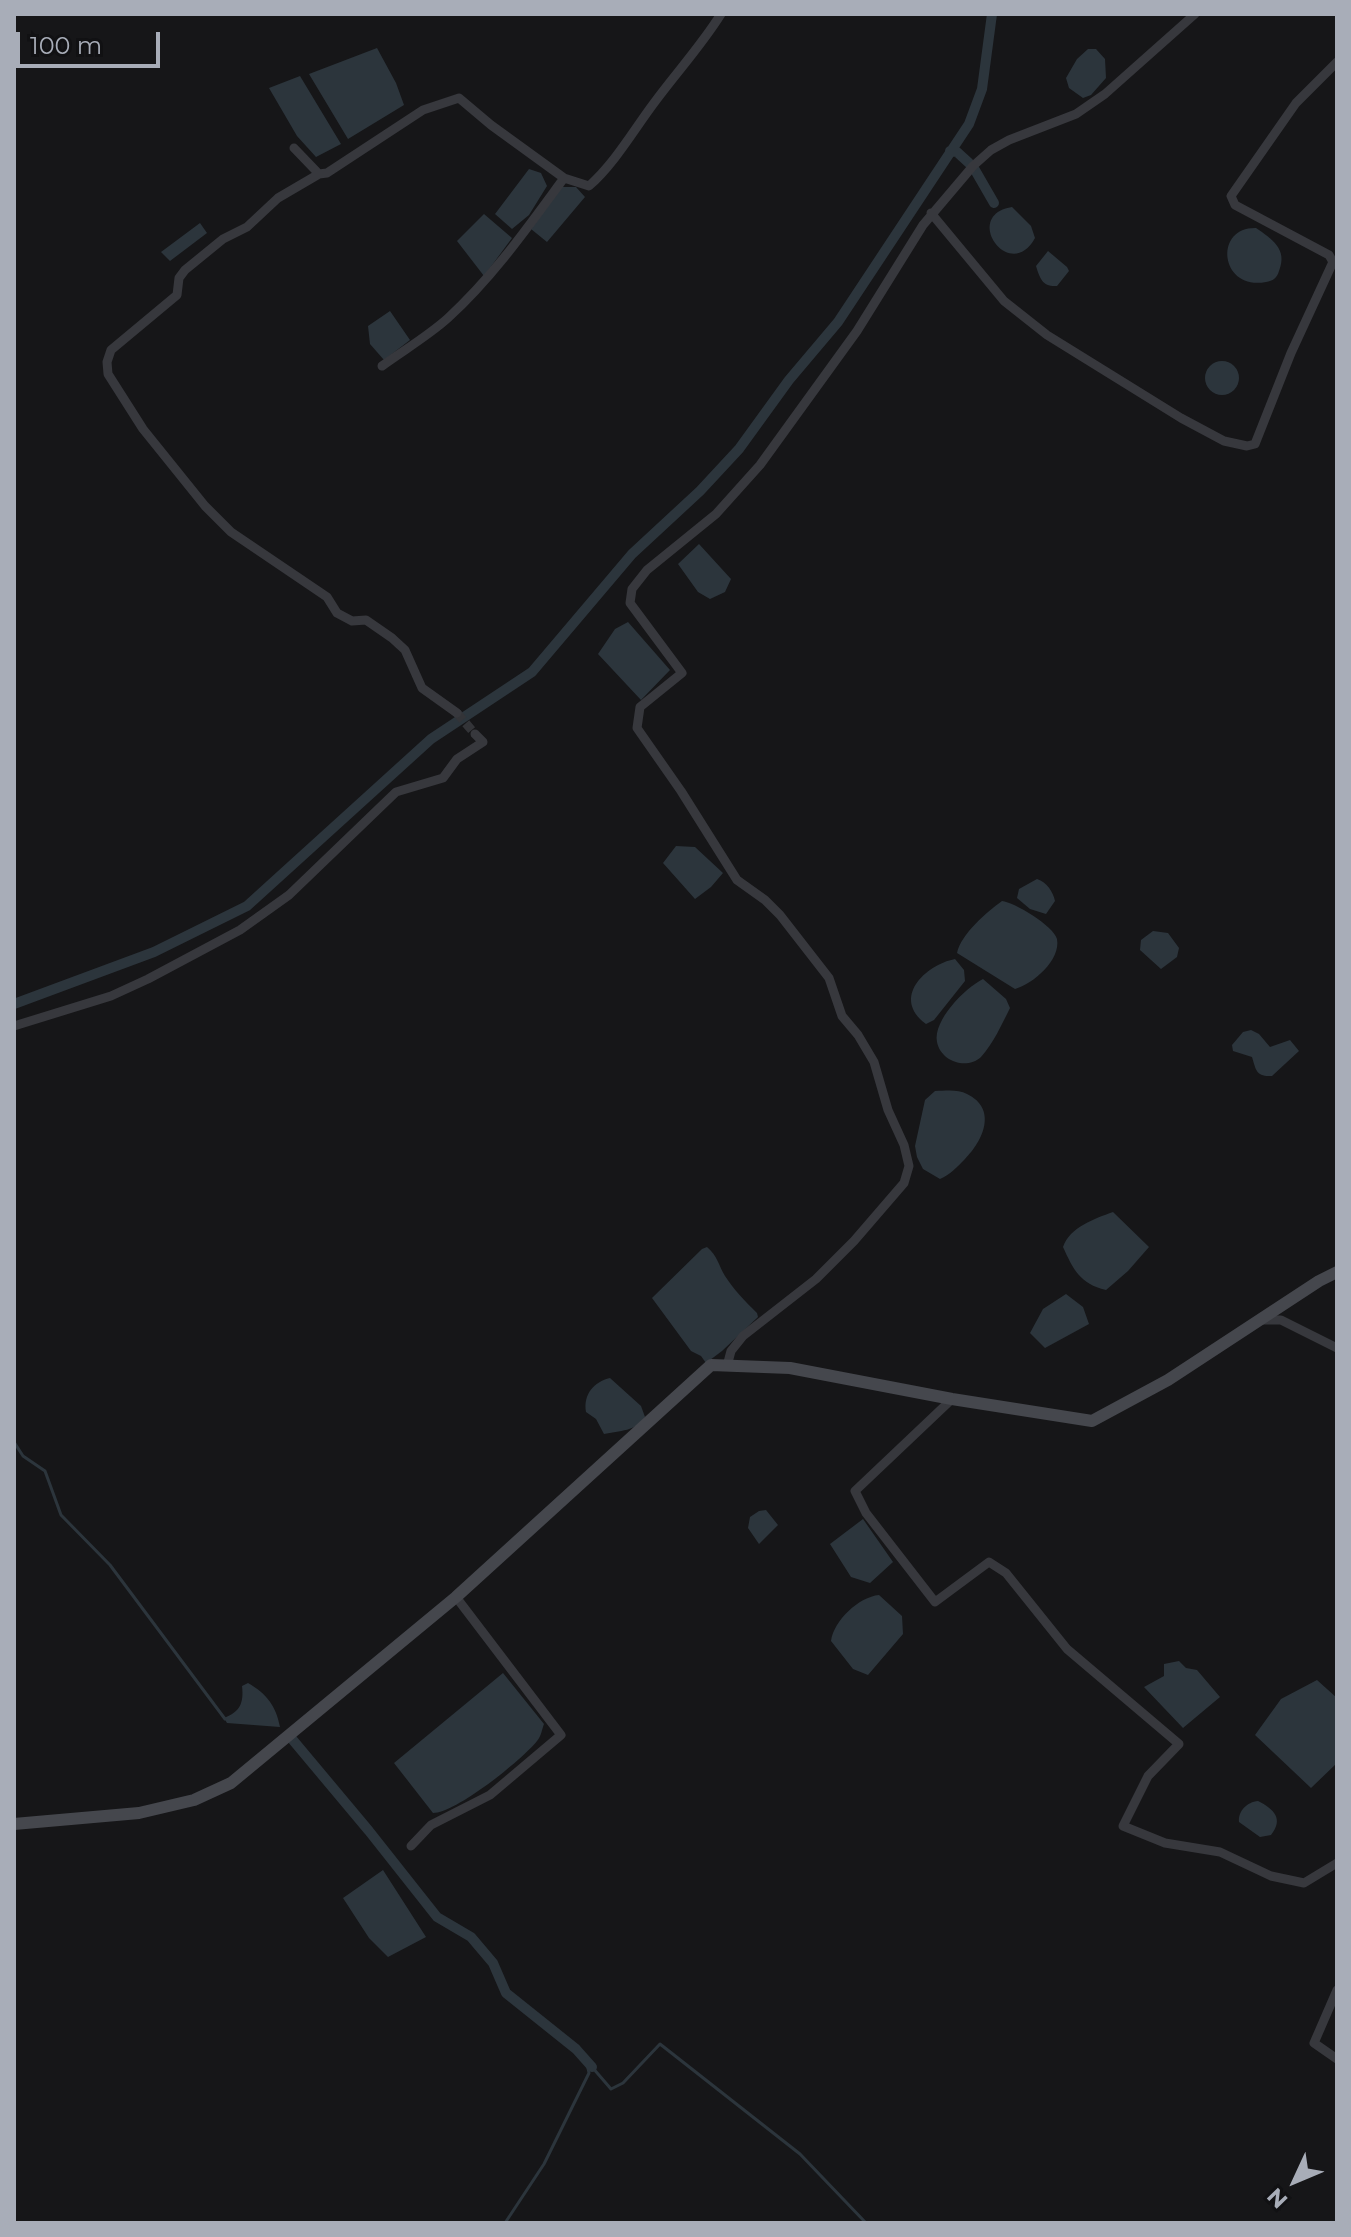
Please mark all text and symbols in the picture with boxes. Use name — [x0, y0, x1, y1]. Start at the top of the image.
scale bar — [20, 16, 164, 66]
text: 100 m — [30, 31, 102, 60]
north arrow — [1255, 2141, 1335, 2221]
text: N — [1261, 2182, 1293, 2214]

